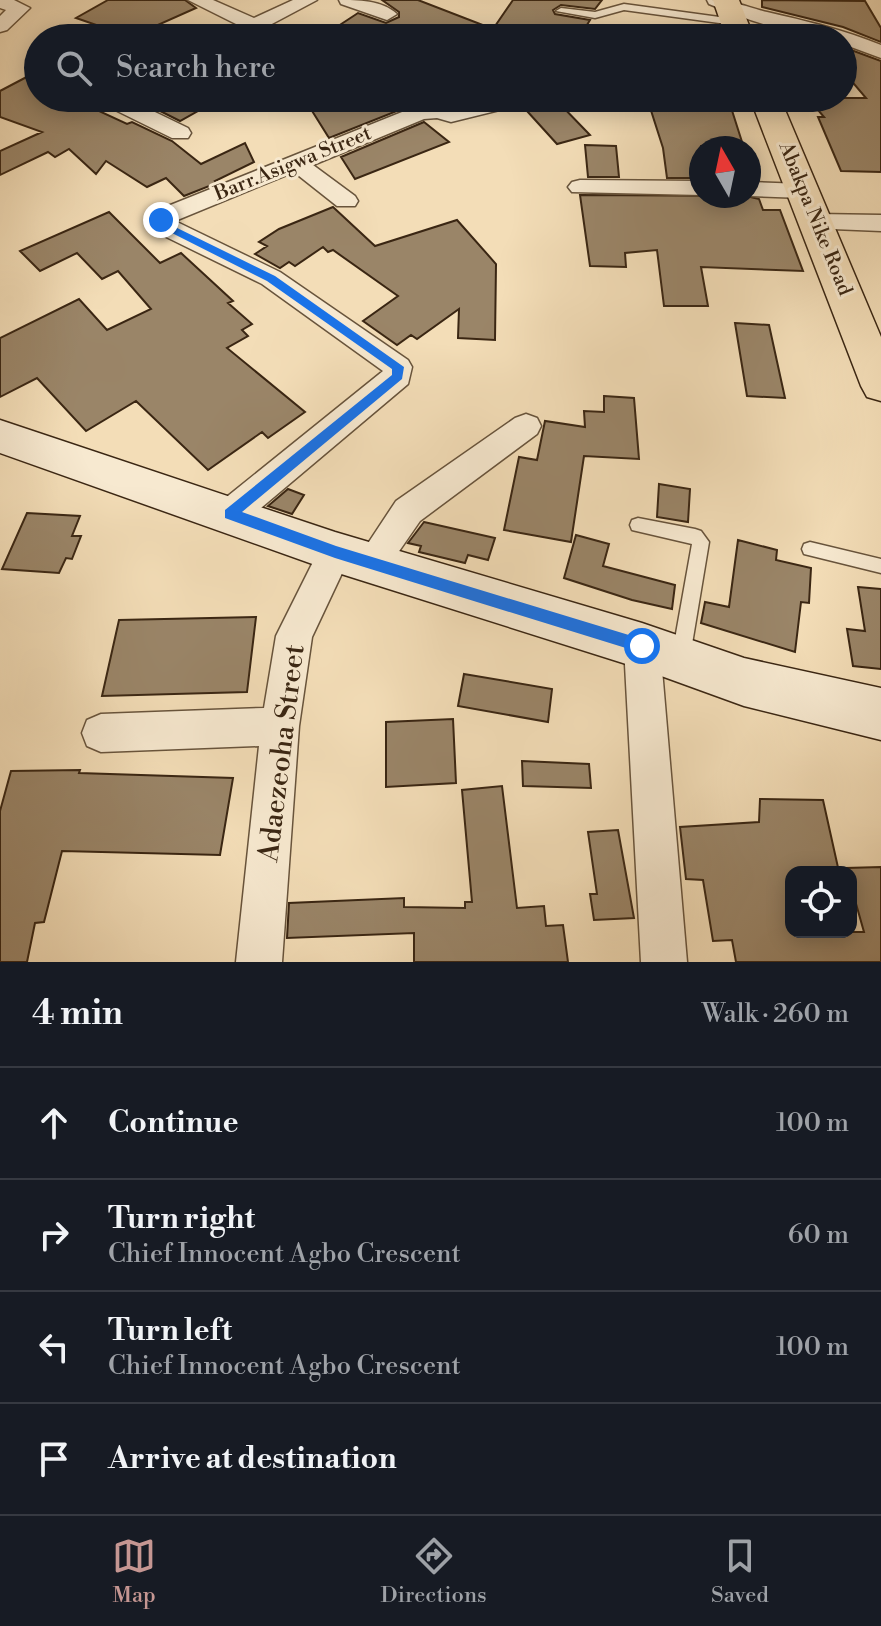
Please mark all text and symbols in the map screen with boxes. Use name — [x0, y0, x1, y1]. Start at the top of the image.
search box — [24, 24, 857, 112]
icon: search — [52, 46, 96, 90]
text: Search here — [116, 49, 276, 87]
street label: Barr.Asigwa Street — [210, 121, 375, 207]
north arrow — [689, 136, 761, 208]
street label: Abakpa Nike Road — [772, 138, 857, 300]
route end — [143, 202, 179, 238]
route start — [624, 628, 660, 664]
street label: Adaezeoha Street — [251, 642, 313, 865]
map controls — [785, 866, 857, 938]
button: locate — [785, 866, 857, 938]
text: 4 min — [32, 993, 123, 1035]
text: Walk · 260 m — [702, 998, 849, 1030]
icon: ahead — [32, 1101, 76, 1145]
text: Continue — [108, 1104, 239, 1142]
text: 100 m — [776, 1107, 849, 1139]
text: Turn right — [108, 1200, 255, 1238]
icon: right — [32, 1213, 76, 1257]
text: 60 m — [788, 1219, 849, 1251]
text: Chief Innocent Agbo Crescent — [108, 1238, 461, 1270]
text: Turn left — [108, 1312, 232, 1350]
icon: left — [32, 1325, 76, 1369]
text: 100 m — [776, 1331, 849, 1363]
text: Chief Innocent Agbo Crescent — [108, 1350, 461, 1382]
icon: arrive — [32, 1437, 76, 1481]
text: Arrive at destination — [108, 1440, 397, 1478]
tab: Map — [112, 1534, 156, 1609]
tab: Directions — [381, 1534, 487, 1609]
tab: Saved — [711, 1534, 769, 1609]

